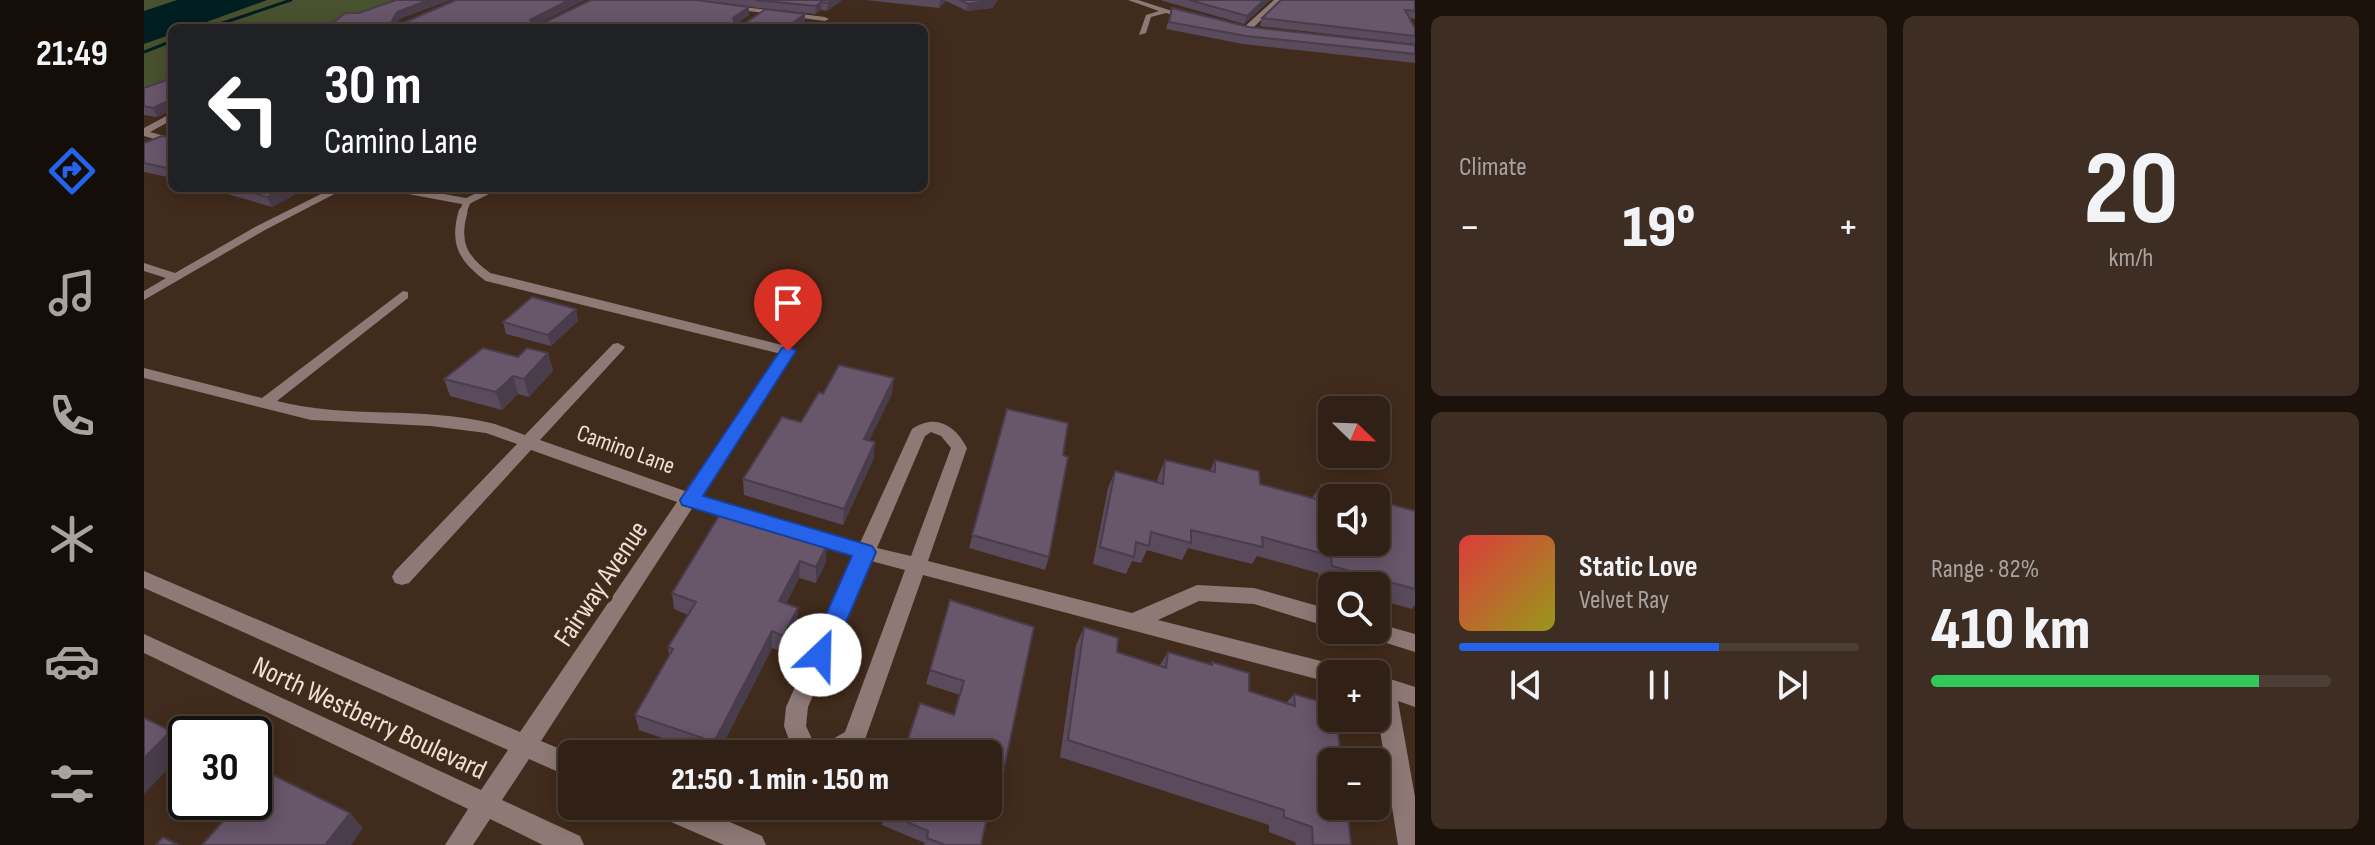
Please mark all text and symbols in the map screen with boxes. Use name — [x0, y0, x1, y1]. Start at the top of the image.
text: 21:49 — [36, 33, 108, 76]
text: 30 m — [324, 53, 422, 120]
icon: left — [192, 56, 296, 160]
text: Camino Lane — [324, 121, 478, 164]
text: 20 — [2083, 128, 2179, 253]
icon: directions — [44, 143, 100, 199]
text: Climate — [1459, 152, 1527, 183]
text: 19° — [1622, 192, 1696, 264]
text: − — [1459, 201, 1481, 254]
text: + — [1837, 201, 1859, 254]
text: km/h — [2109, 243, 2153, 274]
icon: music — [44, 265, 100, 321]
pin — [754, 269, 822, 351]
icon: arrive — [766, 281, 810, 325]
icon: phone — [44, 388, 100, 444]
north arrow — [1318, 396, 1390, 468]
map controls — [1318, 396, 1390, 820]
street label: Camino Lane — [573, 418, 679, 481]
button: sound — [1318, 484, 1390, 556]
icon: climate — [44, 511, 100, 567]
street label: Fairway Avenue — [547, 515, 655, 653]
text: Static Love — [1579, 549, 1698, 585]
text: Range · 82% — [1931, 554, 2039, 585]
button: search — [1318, 572, 1390, 644]
text: Velvet Ray — [1579, 585, 1669, 616]
text: 410 km — [1931, 594, 2090, 666]
position arrow — [778, 613, 862, 697]
icon: car — [44, 633, 100, 689]
street label: North Westberry Boulevard — [247, 650, 491, 787]
button: + — [1318, 660, 1390, 732]
icon: previous — [1504, 663, 1548, 707]
icon: pause — [1637, 663, 1681, 707]
icon: next — [1770, 663, 1814, 707]
speed limit sign: 30 — [168, 716, 272, 820]
button: − — [1318, 748, 1390, 820]
icon: filters — [44, 756, 100, 812]
text: 21:50 · 1 min · 150 m — [671, 762, 889, 798]

